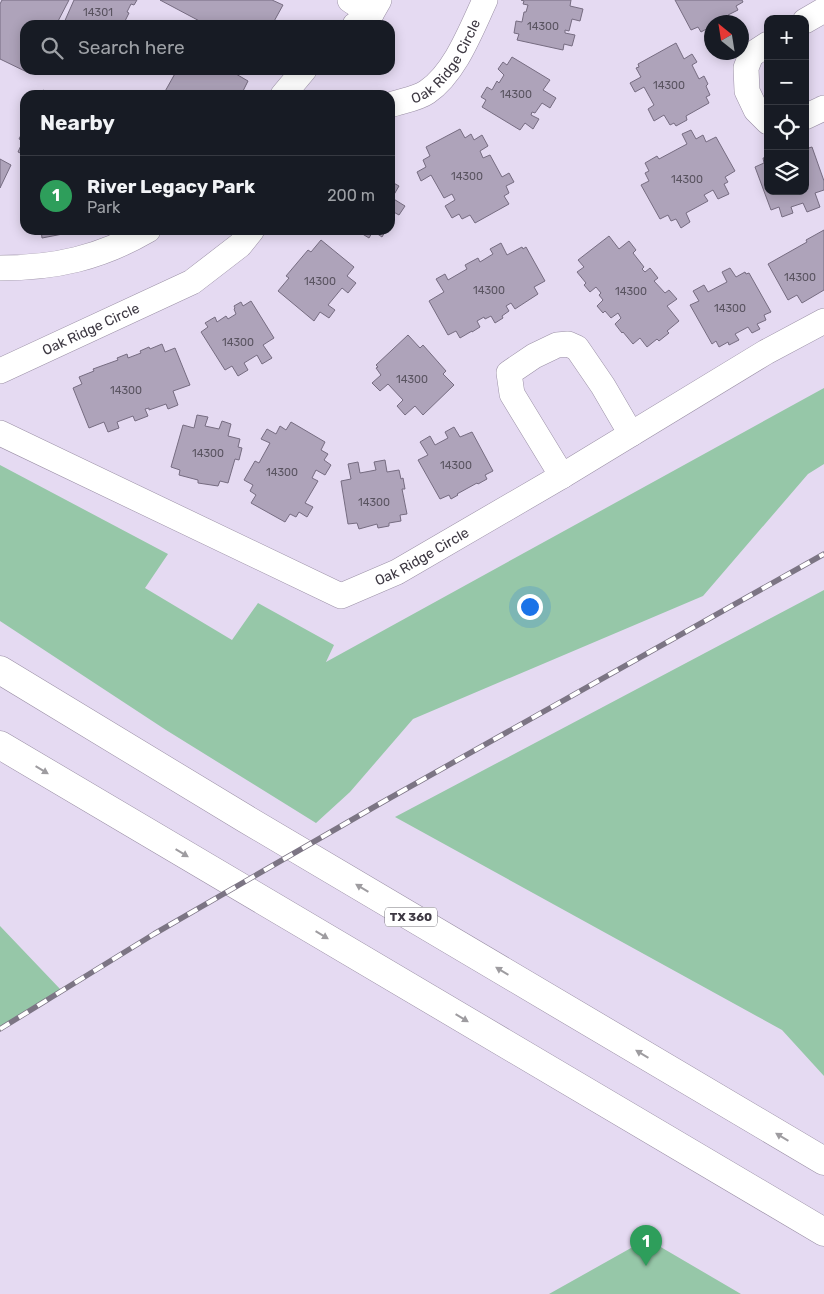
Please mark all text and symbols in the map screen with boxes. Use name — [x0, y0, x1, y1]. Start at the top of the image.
house number: 14301 — [83, 6, 113, 19]
north arrow — [704, 15, 749, 60]
map controls — [764, 15, 809, 195]
button: + — [764, 15, 809, 60]
street label: Oak Ridge Circle — [409, 16, 484, 107]
search box — [20, 20, 395, 75]
house number: 14300 — [527, 20, 559, 33]
icon: search — [38, 34, 66, 62]
text: Search here — [78, 36, 185, 59]
button: − — [764, 60, 809, 105]
house number: 14300 — [653, 79, 685, 92]
house number: 14300 — [500, 88, 532, 101]
button: locate — [764, 105, 809, 150]
text: Nearby — [40, 110, 115, 135]
button: layers — [764, 150, 809, 195]
house number: 14300 — [451, 170, 483, 183]
house number: 14300 — [671, 173, 703, 186]
text: River Legacy Park — [87, 175, 255, 198]
text: 1 — [52, 186, 60, 205]
text: 200 m — [327, 186, 375, 205]
text: Park — [87, 198, 120, 217]
house number: 14300 — [784, 271, 816, 284]
house number: 14300 — [304, 275, 336, 288]
house number: 14300 — [473, 284, 505, 297]
house number: 14300 — [615, 285, 647, 298]
street label: Oak Ridge Circle — [39, 299, 142, 359]
house number: 14300 — [714, 302, 746, 315]
house number: 14300 — [222, 336, 254, 349]
house number: 14300 — [396, 373, 428, 386]
house number: 14300 — [110, 384, 142, 397]
house number: 14300 — [192, 447, 224, 460]
house number: 14300 — [440, 459, 472, 472]
house number: 14300 — [266, 466, 298, 479]
house number: 14300 — [358, 496, 390, 509]
street label: Oak Ridge Circle — [372, 523, 472, 589]
your location — [517, 594, 543, 620]
one-way arrow — [35, 766, 49, 775]
one-way arrow — [175, 848, 188, 857]
one-way arrow — [356, 884, 369, 893]
road number: TX 360 — [385, 908, 437, 926]
one-way arrow — [315, 931, 328, 940]
one-way arrow — [495, 967, 510, 975]
one-way arrow — [455, 1014, 468, 1023]
one-way arrow — [636, 1049, 649, 1058]
one-way arrow — [776, 1132, 789, 1141]
pin: 1 — [630, 1225, 662, 1266]

